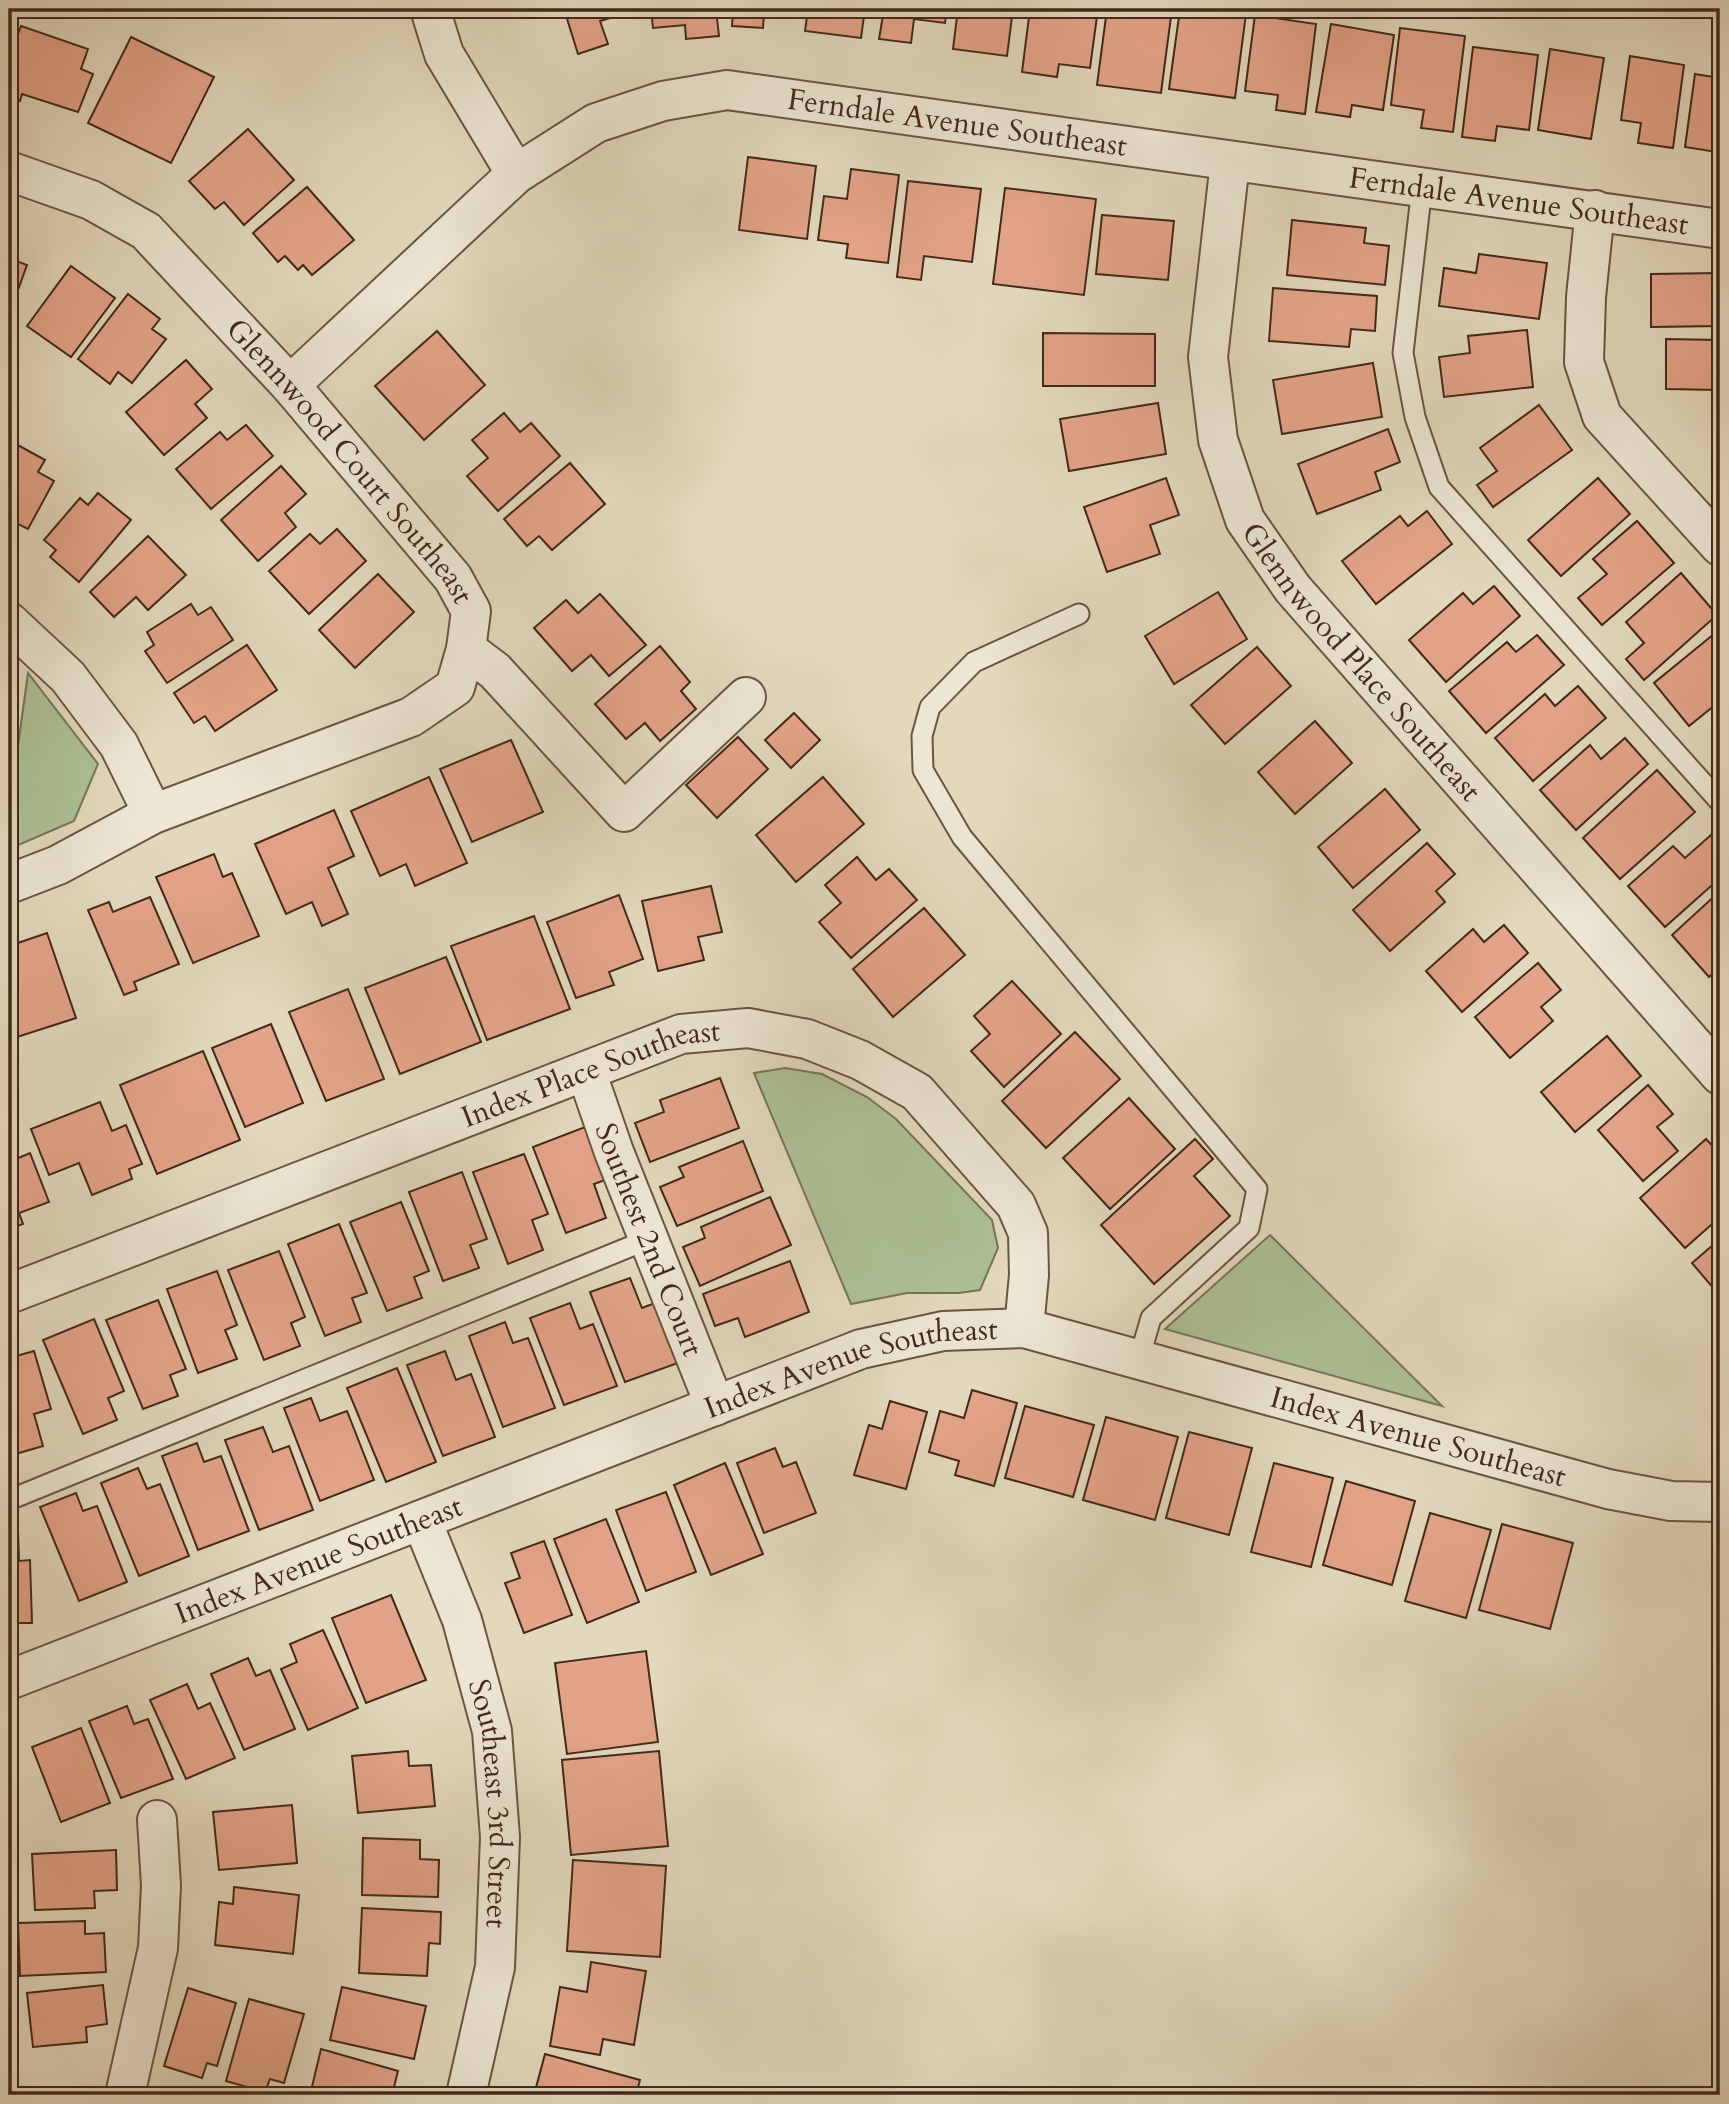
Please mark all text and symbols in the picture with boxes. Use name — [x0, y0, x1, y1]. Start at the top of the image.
street label: Ferndale Avenue Southeast — [785, 78, 1130, 166]
street label: Ferndale Avenue Southeast — [1346, 157, 1692, 245]
street label: Glennwood Court Southeast — [217, 309, 484, 611]
street label: Glennwood Place Southeast — [1232, 514, 1491, 810]
street label: Index Place Southeast — [455, 1010, 722, 1138]
street label: Southest 2nd Court — [585, 1117, 714, 1363]
street label: Index Avenue Southeast — [698, 1308, 999, 1428]
street label: Index Avenue Southeast — [1266, 1376, 1571, 1497]
street label: Index Avenue Southeast — [169, 1485, 469, 1634]
street label: Southeast 3rd Street — [458, 1675, 521, 1929]

